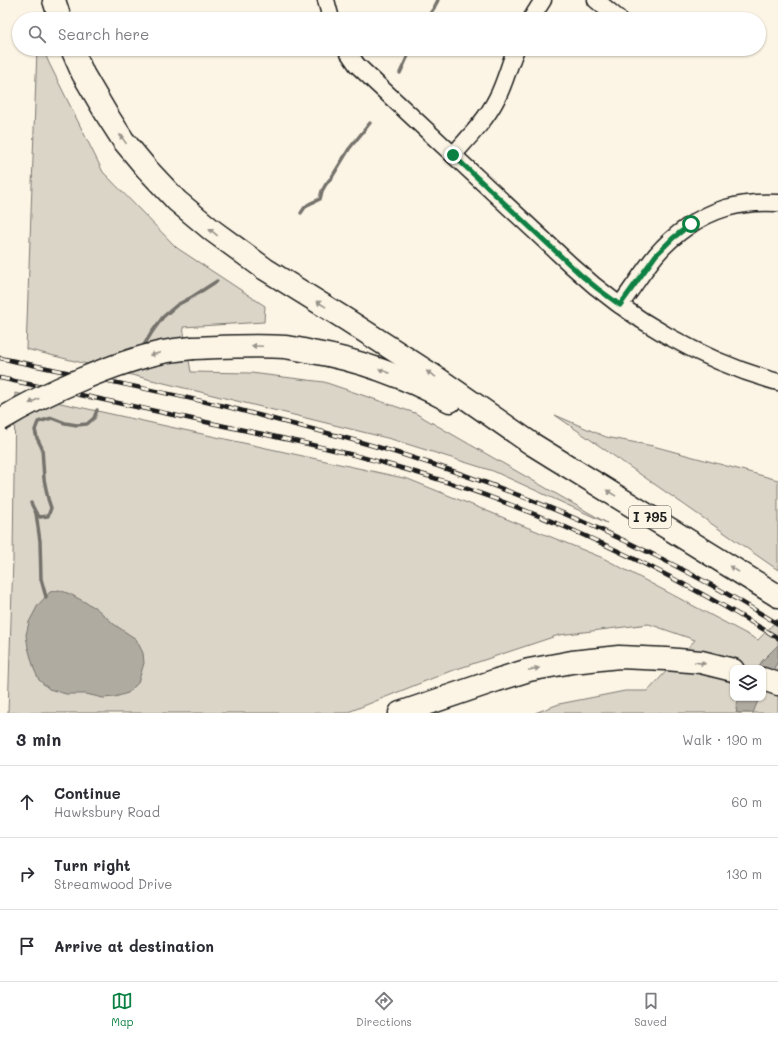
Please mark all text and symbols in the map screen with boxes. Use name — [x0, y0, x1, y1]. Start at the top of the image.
search box — [12, 12, 766, 56]
icon: search — [26, 23, 48, 45]
text: Search here — [58, 24, 149, 44]
one-way arrow — [119, 134, 127, 144]
route end — [444, 146, 462, 164]
route start — [682, 215, 700, 233]
one-way arrow — [208, 227, 219, 236]
one-way arrow — [316, 300, 327, 308]
one-way arrow — [251, 343, 263, 350]
one-way arrow — [149, 351, 161, 357]
one-way arrow — [378, 368, 390, 374]
one-way arrow — [426, 370, 436, 378]
one-way arrow — [28, 398, 40, 404]
one-way arrow — [606, 489, 617, 497]
road number: I 795 — [629, 506, 671, 528]
one-way arrow — [728, 565, 740, 572]
one-way arrow — [694, 660, 706, 666]
map controls — [730, 665, 766, 701]
button: layers — [730, 665, 766, 701]
one-way arrow — [528, 666, 540, 672]
text: 3 min — [16, 728, 61, 750]
text: Walk · 190 m — [682, 731, 762, 748]
text: Continue — [54, 783, 121, 803]
icon: ahead — [16, 791, 38, 813]
text: 60 m — [732, 793, 762, 810]
text: Hawksbury Road — [54, 803, 160, 820]
text: Turn right — [54, 855, 131, 875]
icon: right — [16, 863, 38, 885]
text: 130 m — [726, 865, 762, 882]
text: Streamwood Drive — [54, 875, 172, 892]
icon: arrive — [16, 935, 38, 957]
text: Arrive at destination — [54, 936, 214, 956]
tab: Map — [111, 990, 134, 1029]
tab: Directions — [356, 990, 412, 1029]
tab: Saved — [634, 990, 667, 1029]

